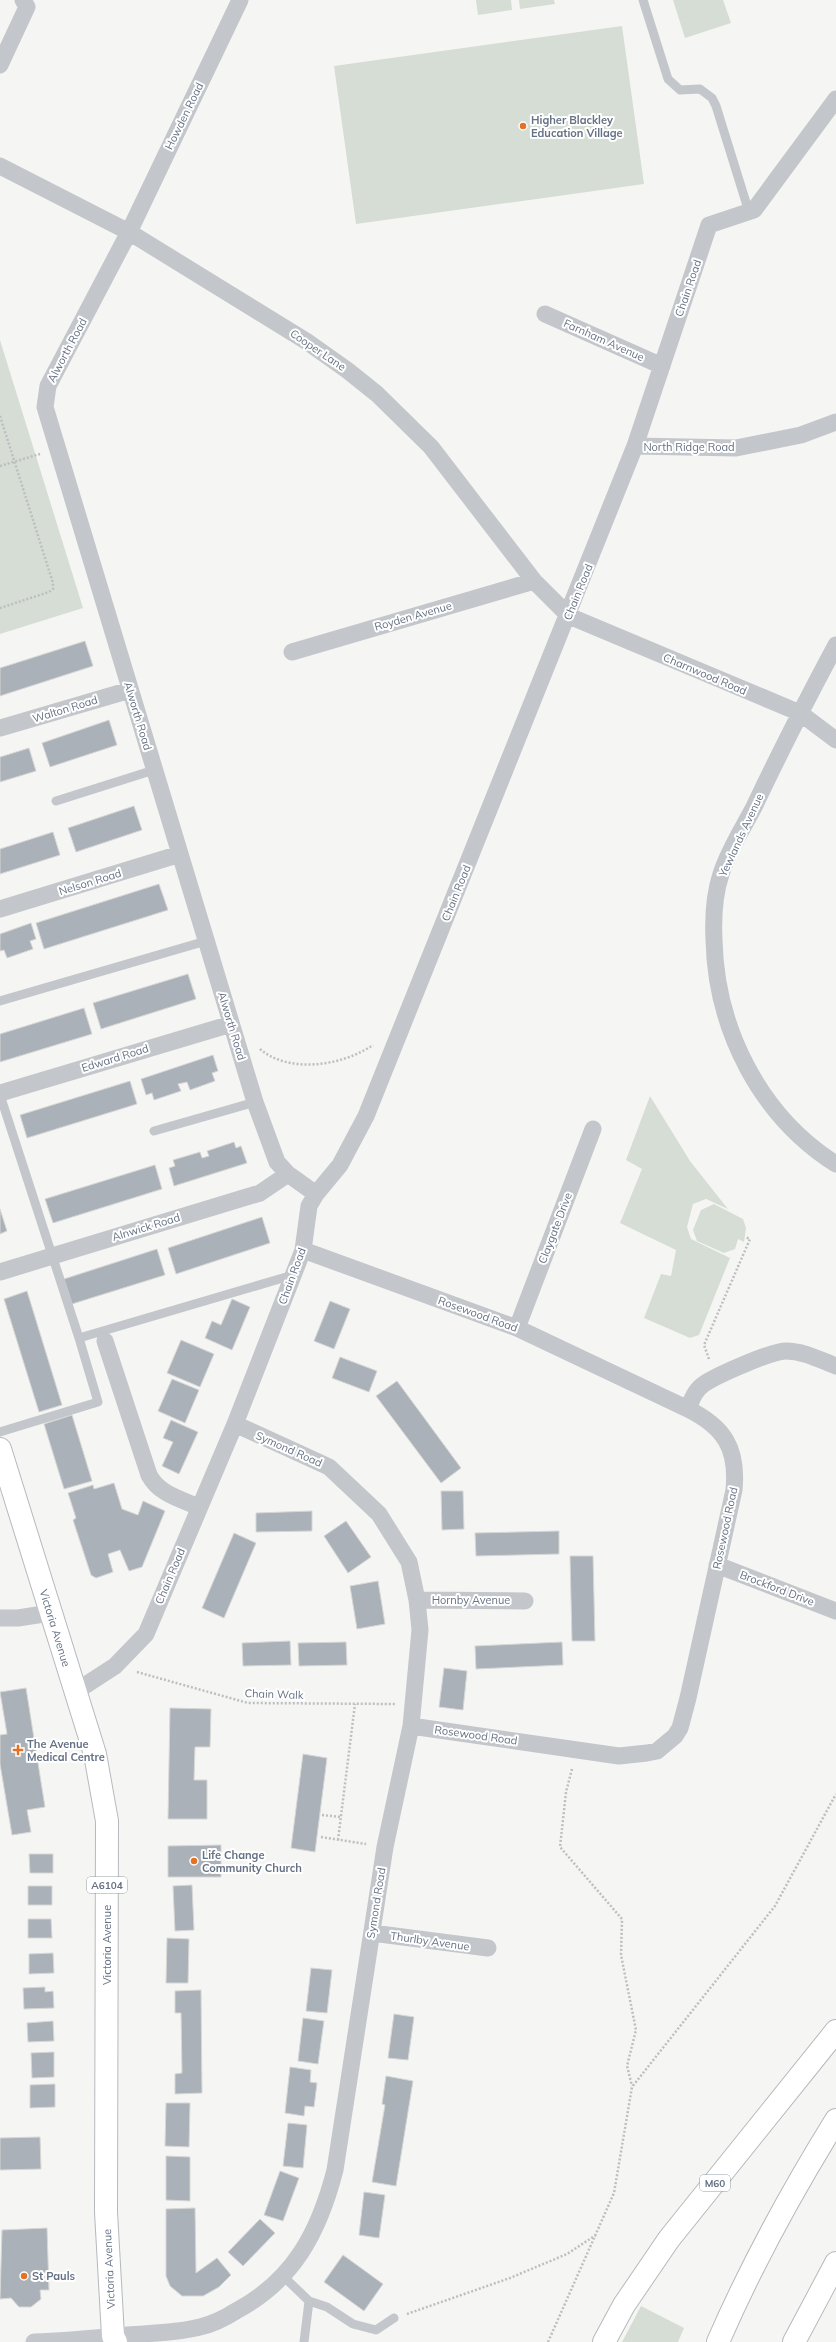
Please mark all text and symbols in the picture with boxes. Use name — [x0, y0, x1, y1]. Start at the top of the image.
street label: Howden Road — [162, 80, 206, 152]
place label: Higher Blackley Education Village — [531, 113, 623, 140]
marker: Higher Blackley Education Village — [518, 121, 528, 131]
street label: Chain Road — [672, 258, 704, 318]
street label: Alworth Road — [44, 315, 90, 385]
street label: Farnham Avenue — [561, 316, 647, 364]
street label: Cooper Lane — [287, 326, 349, 374]
street label: North Ridge Road — [643, 440, 735, 454]
street label: Chain Road — [560, 562, 596, 622]
street label: Royden Avenue — [373, 598, 453, 634]
street label: Charnwood Road — [661, 650, 749, 698]
street label: Alworth Road — [121, 680, 155, 752]
street label: Walton Road — [31, 692, 99, 726]
street label: Yewlands Avenue — [715, 791, 766, 880]
street label: Chain Road — [438, 863, 474, 923]
street label: Nelson Road — [57, 866, 123, 898]
street label: Alworth Road — [215, 990, 249, 1062]
street label: Edward Road — [80, 1041, 150, 1075]
street label: Claygate Drive — [535, 1191, 575, 1265]
street label: Alnwick Road — [110, 1210, 182, 1244]
street label: Chain Road — [275, 1246, 309, 1306]
street label: Rosewood Road — [436, 1293, 520, 1335]
street label: Symond Road — [254, 1428, 324, 1470]
street label: Rosewood Road — [709, 1486, 741, 1570]
street label: Chain Road — [152, 1546, 188, 1606]
street label: Brockford Drive — [738, 1567, 816, 1609]
street label: Victoria Avenue — [37, 1588, 73, 1668]
street label: Hornby Avenue — [432, 1593, 510, 1607]
street label: Chain Walk — [244, 1686, 304, 1702]
street label: Rosewood Road — [434, 1722, 518, 1748]
place label: The Avenue Medical Centre — [27, 1737, 105, 1764]
marker: The Avenue Medical Centre — [12, 1744, 24, 1756]
place label: Life Change Community Church — [202, 1848, 302, 1875]
marker: Life Change Community Church — [189, 1856, 199, 1866]
street label: Symond Road — [363, 1867, 389, 1939]
road number: A6104 — [87, 1877, 127, 1893]
street label: Victoria Avenue — [100, 1905, 114, 1985]
street label: Thurlby Avenue — [390, 1929, 470, 1953]
road number: M60 — [700, 2175, 730, 2191]
street label: Victoria Avenue — [100, 2229, 118, 2309]
place label: St Pauls — [32, 2269, 76, 2283]
marker: St Pauls — [19, 2271, 29, 2281]

